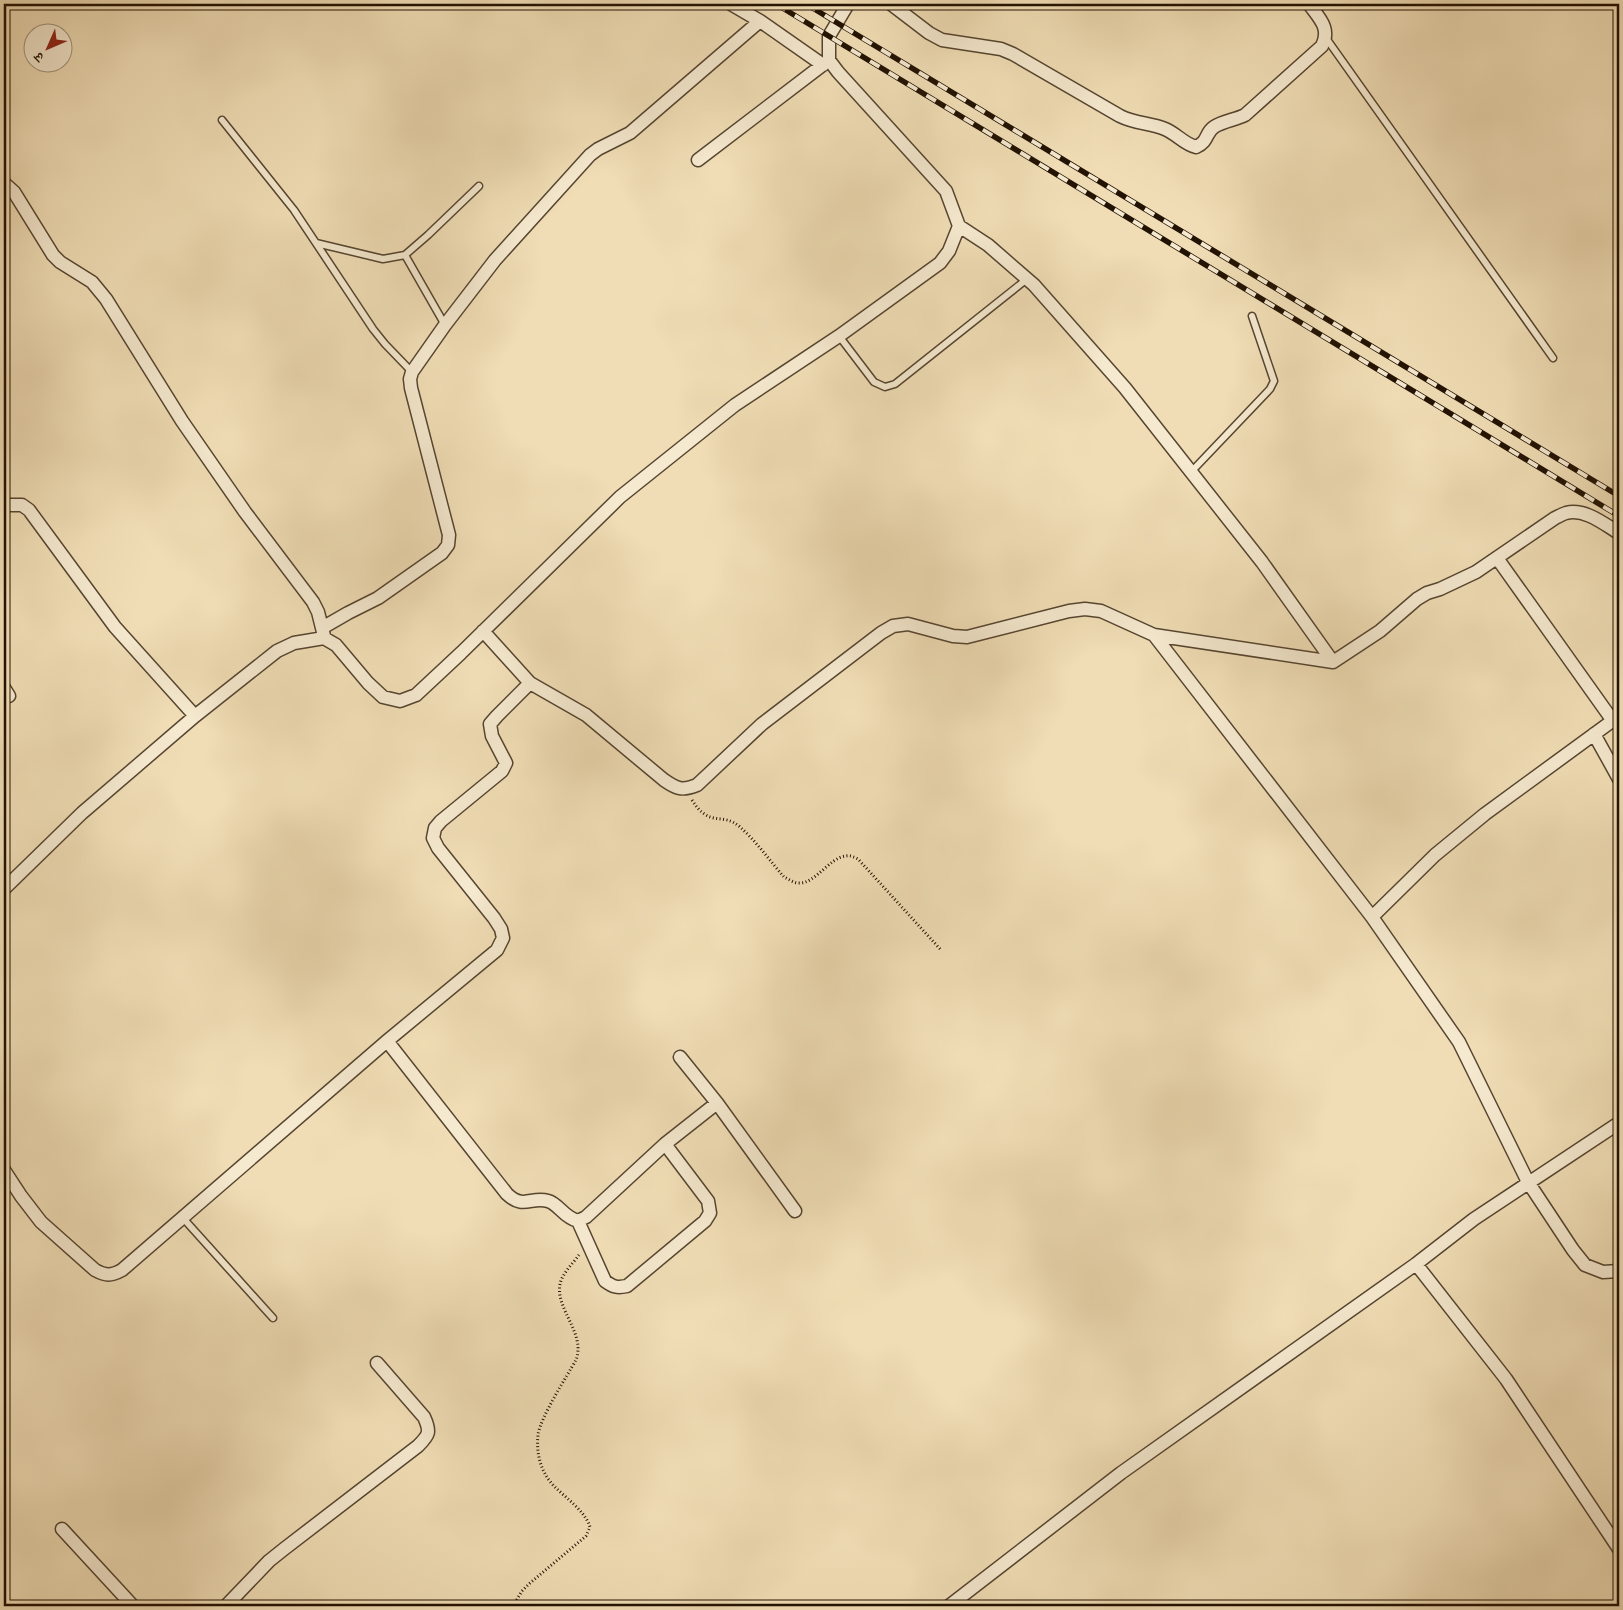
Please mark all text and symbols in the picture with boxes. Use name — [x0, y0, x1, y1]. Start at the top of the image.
north arrow — [22, 22, 72, 72]
text: उ — [30, 47, 49, 66]

